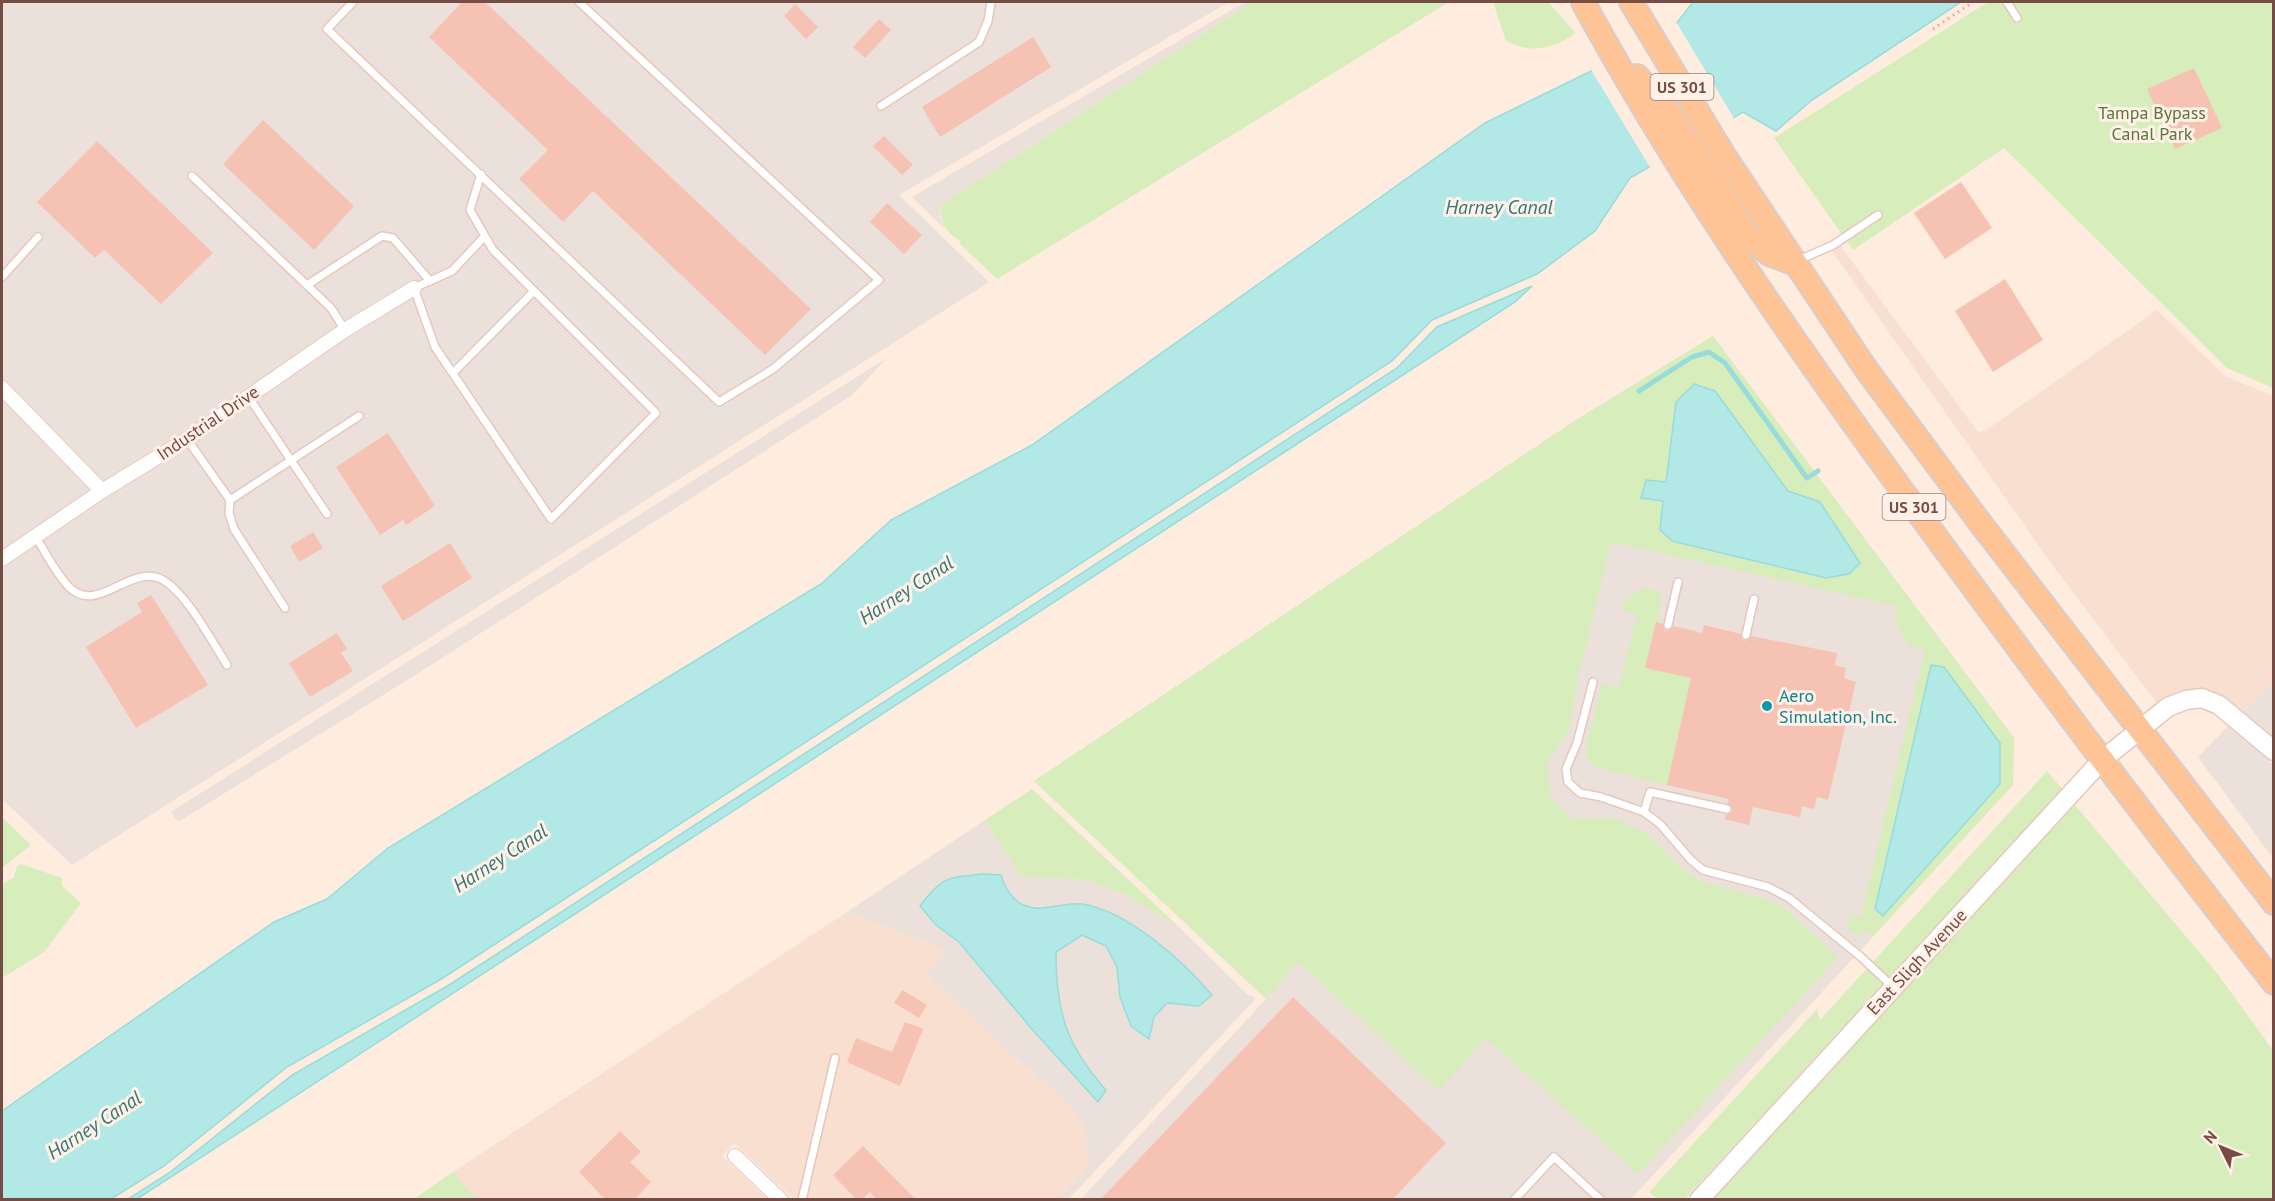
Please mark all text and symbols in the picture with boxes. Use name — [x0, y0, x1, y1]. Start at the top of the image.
road number: US 301 — [1650, 74, 1714, 100]
park label: Tampa Bypass Canal Park — [2098, 101, 2206, 145]
water label: Harney Canal — [1445, 194, 1553, 220]
street label: Industrial Drive — [152, 380, 263, 465]
road number: US 301 — [1882, 494, 1946, 520]
water label: Harney Canal — [854, 549, 959, 630]
place label: Aero Simulation, Inc. — [1779, 684, 1897, 728]
marker: Aero Simulation, Inc. — [1760, 699, 1774, 713]
water label: Harney Canal — [448, 817, 553, 898]
street label: East Sligh Avenue — [1862, 904, 1972, 1019]
water label: Harney Canal — [42, 1084, 147, 1165]
north arrow — [2191, 1117, 2251, 1177]
text: N — [2199, 1126, 2221, 1147]

